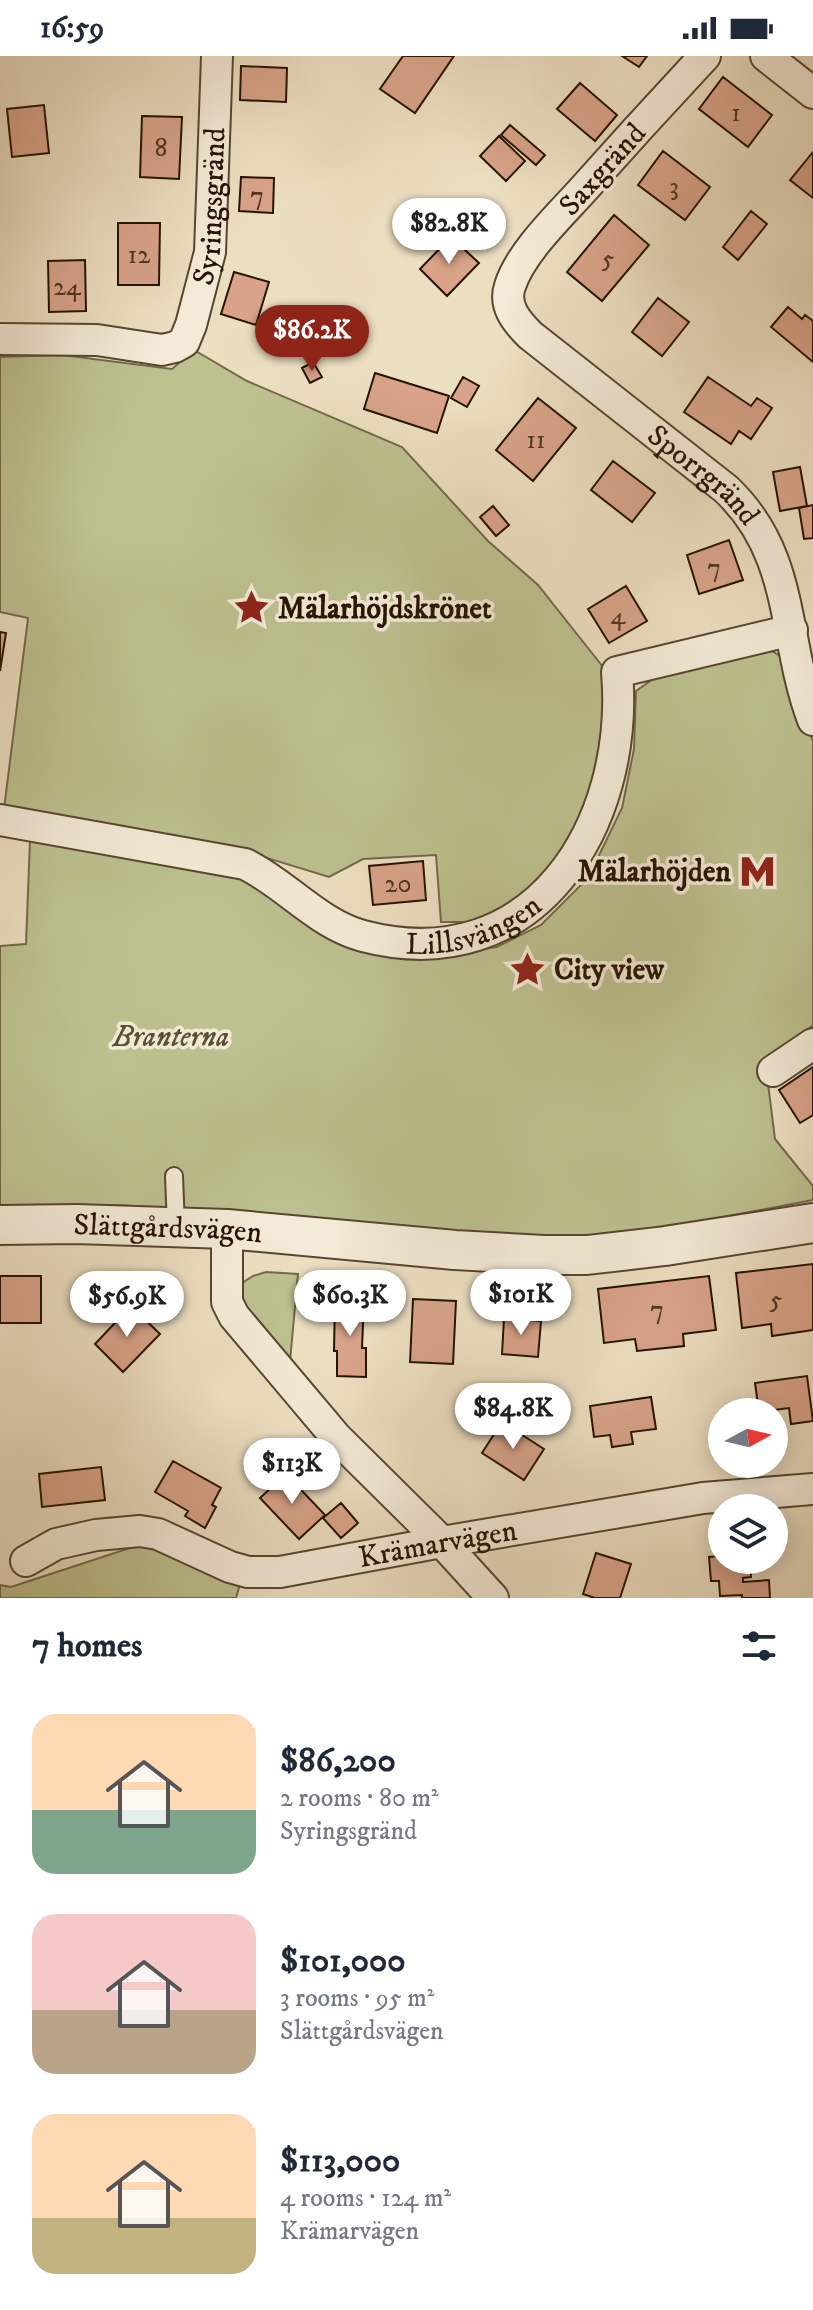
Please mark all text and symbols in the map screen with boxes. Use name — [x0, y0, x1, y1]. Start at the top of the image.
text: 16:59 — [40, 10, 104, 47]
house number: 1 — [731, 97, 741, 130]
street label: Saxgränd — [552, 116, 654, 224]
street label: Syringsgränd — [185, 127, 234, 289]
house number: 8 — [154, 132, 168, 165]
house number: 3 — [669, 171, 679, 204]
house number: 7 — [250, 180, 264, 213]
pin: $82.8K — [384, 198, 514, 266]
text: $82.8K — [410, 207, 488, 240]
house number: 12 — [128, 239, 150, 272]
house number: 5 — [602, 243, 615, 276]
house number: 24 — [53, 271, 82, 304]
pin: $86.2K — [247, 305, 377, 373]
text: $86.2K — [273, 314, 351, 347]
street label: Sporrgränd — [639, 417, 767, 533]
house number: 11 — [526, 424, 546, 457]
house number: 7 — [707, 552, 721, 585]
place icon: Mälarhöjdskrönet — [233, 589, 271, 627]
place label: Mälarhöjdskrönet — [278, 591, 492, 628]
house number: 4 — [611, 600, 627, 633]
metro station icon: Mälarhöjden — [738, 852, 776, 890]
place label: Mälarhöjden — [578, 854, 731, 891]
house number: 20 — [385, 868, 411, 901]
street label: Lillsvängen — [405, 888, 550, 964]
place icon: City view — [509, 950, 547, 988]
place label: City view — [554, 952, 665, 989]
park label: Branterna — [112, 1019, 229, 1056]
street label: Slättgårdsvägen — [73, 1207, 264, 1252]
pin: $101K — [465, 1269, 577, 1337]
pin: $60.3K — [285, 1270, 415, 1338]
pin: $56.9K — [62, 1271, 192, 1339]
text: $101K — [488, 1278, 554, 1311]
text: $60.3K — [312, 1279, 388, 1312]
text: $56.9K — [88, 1280, 166, 1313]
house number: 5 — [770, 1284, 783, 1317]
house number: 7 — [650, 1294, 664, 1327]
pin: $84.8K — [448, 1383, 578, 1451]
text: $84.8K — [473, 1392, 553, 1425]
north arrow — [708, 1398, 788, 1478]
map controls — [708, 1398, 788, 1574]
pin: $113K — [236, 1438, 348, 1506]
text: $113K — [261, 1447, 323, 1480]
button: layers — [708, 1494, 788, 1574]
street label: Krämarvägen — [355, 1513, 520, 1577]
icon: filters — [737, 1624, 781, 1668]
text: 7 homes — [32, 1625, 142, 1667]
text: $86,200 — [280, 1740, 396, 1782]
icon: home — [96, 1746, 192, 1842]
text: 2 rooms · 80 m² — [280, 1782, 439, 1815]
text: Syringsgränd — [280, 1815, 417, 1848]
text: $101,000 — [280, 1940, 406, 1982]
icon: home — [96, 1946, 192, 2042]
text: 3 rooms · 95 m² — [280, 1982, 435, 2015]
text: Slättgårdsvägen — [280, 2015, 444, 2048]
text: $113,000 — [280, 2140, 400, 2182]
icon: home — [96, 2146, 192, 2242]
text: 4 rooms · 124 m² — [280, 2182, 451, 2215]
text: Krämarvägen — [280, 2215, 419, 2248]

